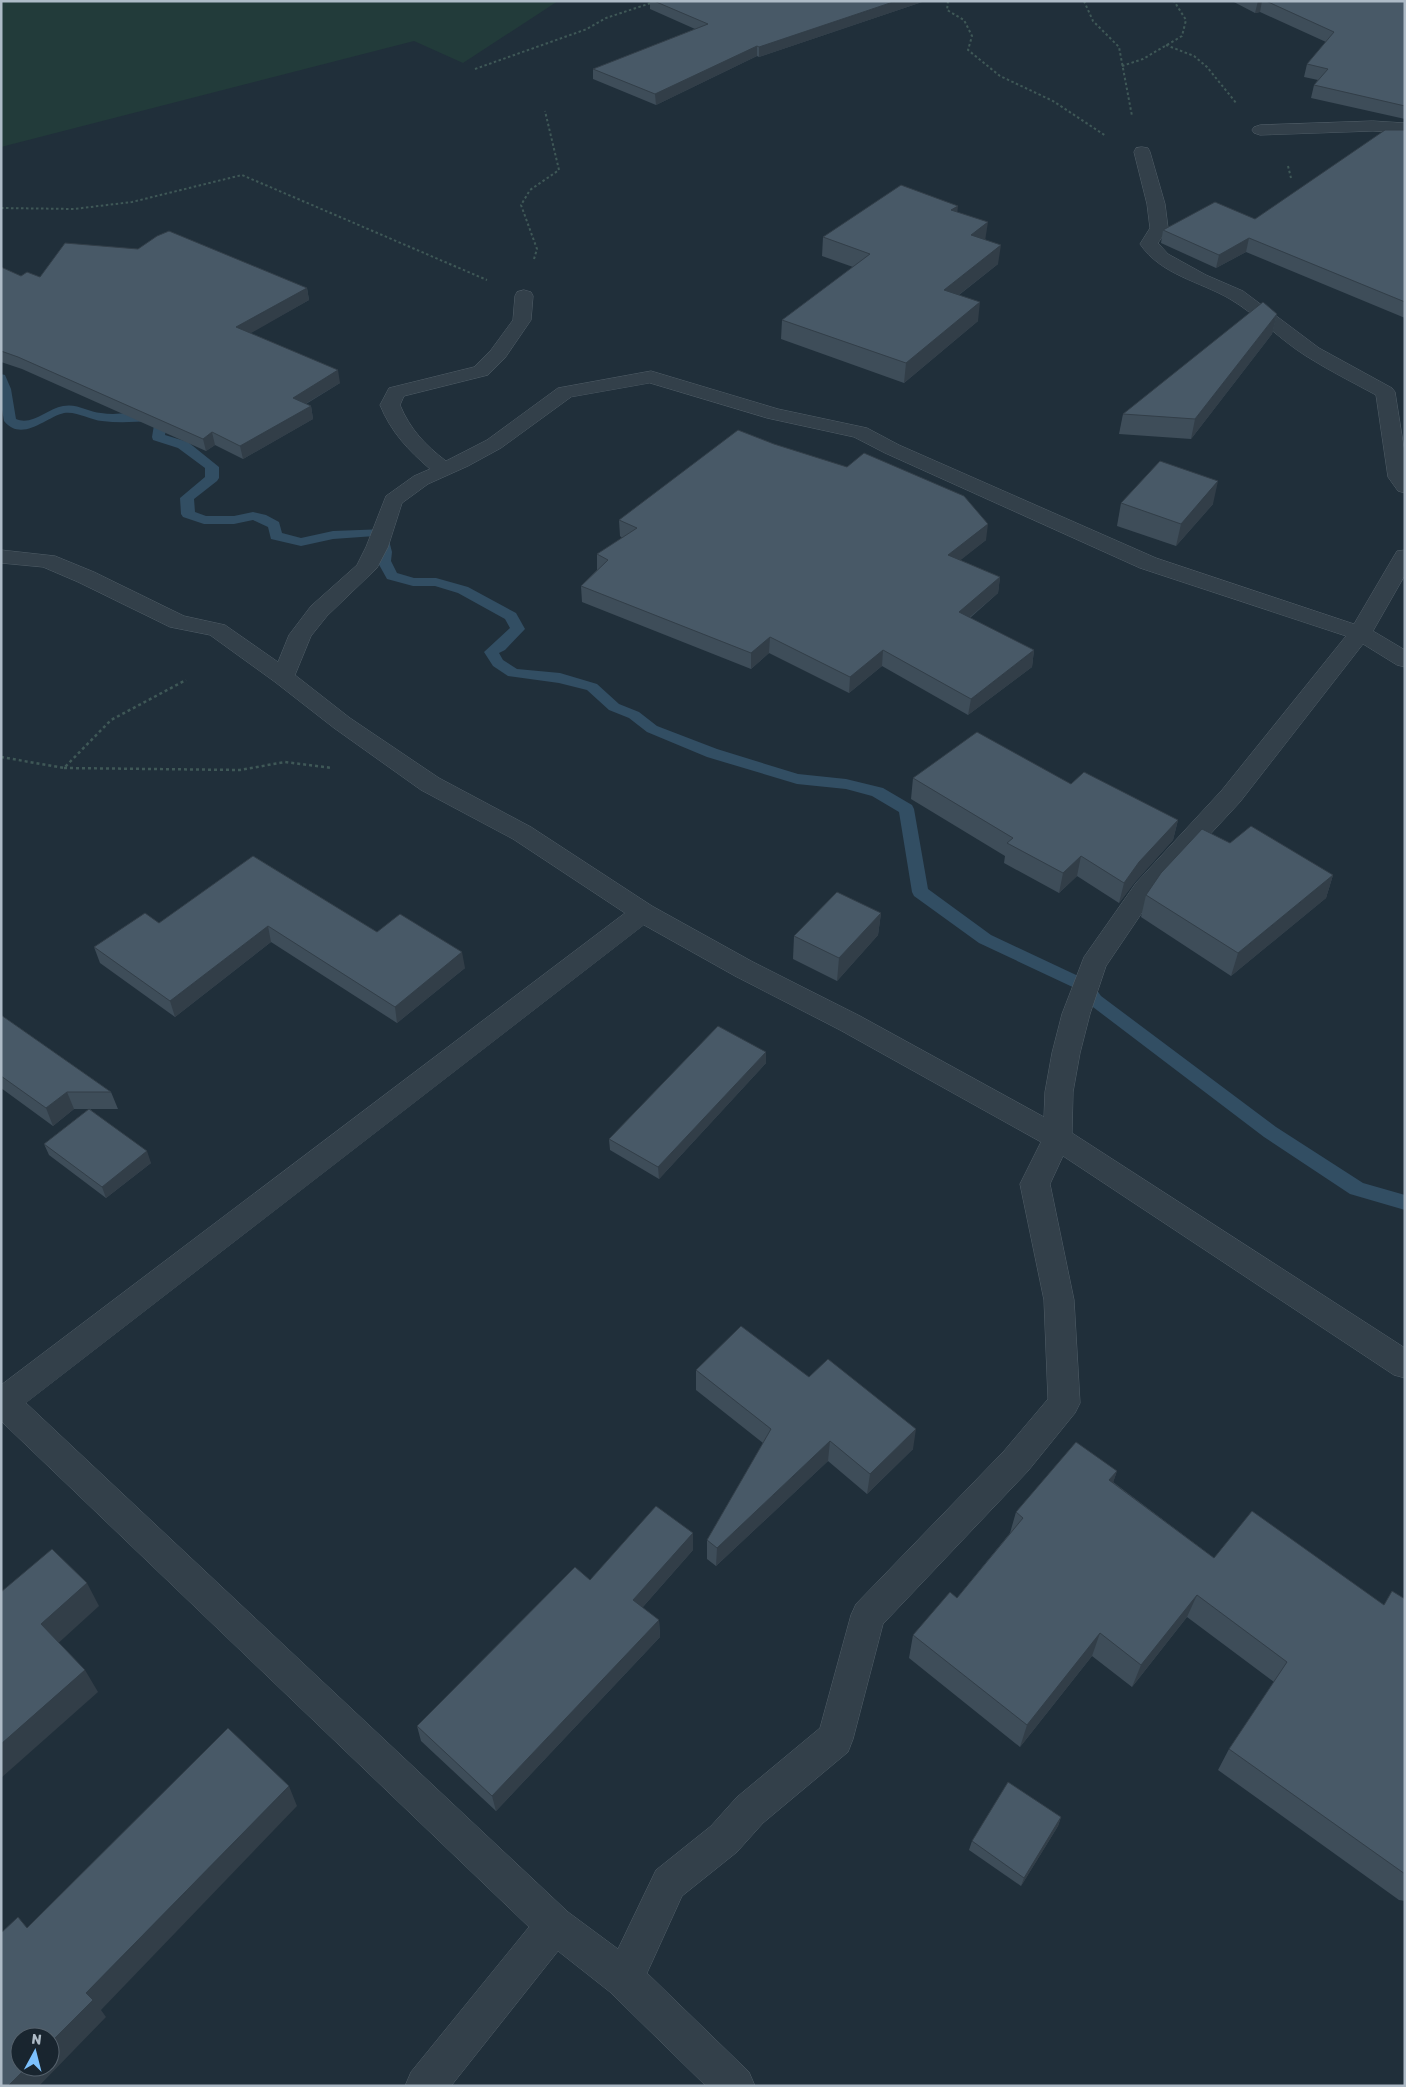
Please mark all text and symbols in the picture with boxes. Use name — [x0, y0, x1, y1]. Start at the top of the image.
north arrow — [10, 2027, 60, 2077]
text: N — [30, 2031, 43, 2049]

